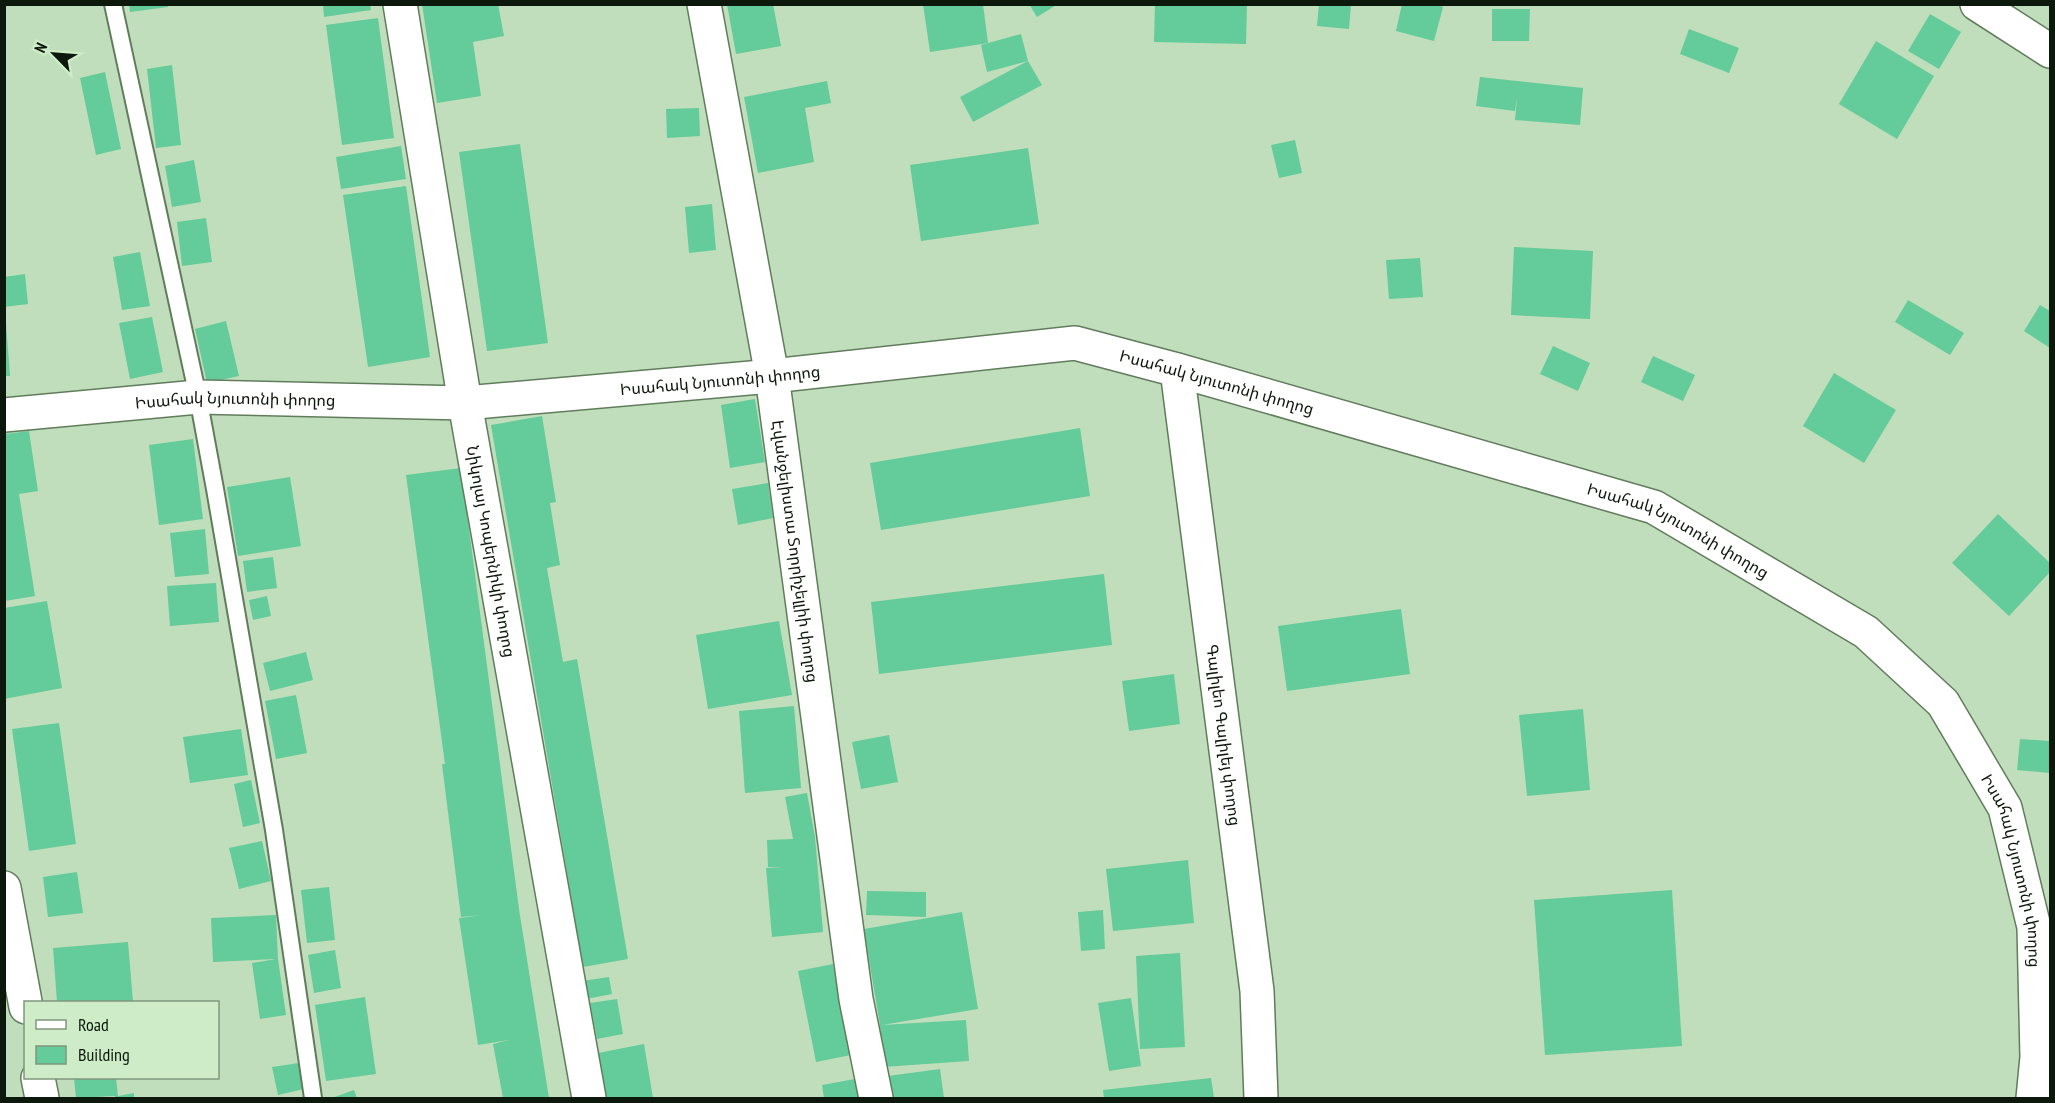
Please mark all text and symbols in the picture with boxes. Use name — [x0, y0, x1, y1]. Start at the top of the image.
north arrow — [24, 24, 84, 84]
text: N — [30, 40, 51, 56]
street label: Իսահակ Նյուտոնի փողոց — [1118, 345, 1316, 419]
street label: Իսահակ Նյուտոնի փողոց — [619, 361, 821, 399]
street label: Իսահակ Նյուտոնի փողոց — [134, 387, 336, 413]
street label: Էվանջելիստա Տորրիչելլիի փողոց — [768, 419, 823, 684]
street label: Նիկոլայ Կոպերնիկի փողոց — [463, 444, 520, 659]
street label: Իսահակ Նյուտոնի փողոց — [1585, 478, 1773, 583]
street label: Գալիլեո Գալիլեյ փողոց — [1202, 643, 1246, 827]
street label: Իսահակ Նյուտոնի փողոց — [1977, 770, 2045, 968]
legend — [24, 1001, 219, 1079]
text: Road — [78, 1013, 109, 1036]
text: Building — [78, 1043, 130, 1066]

